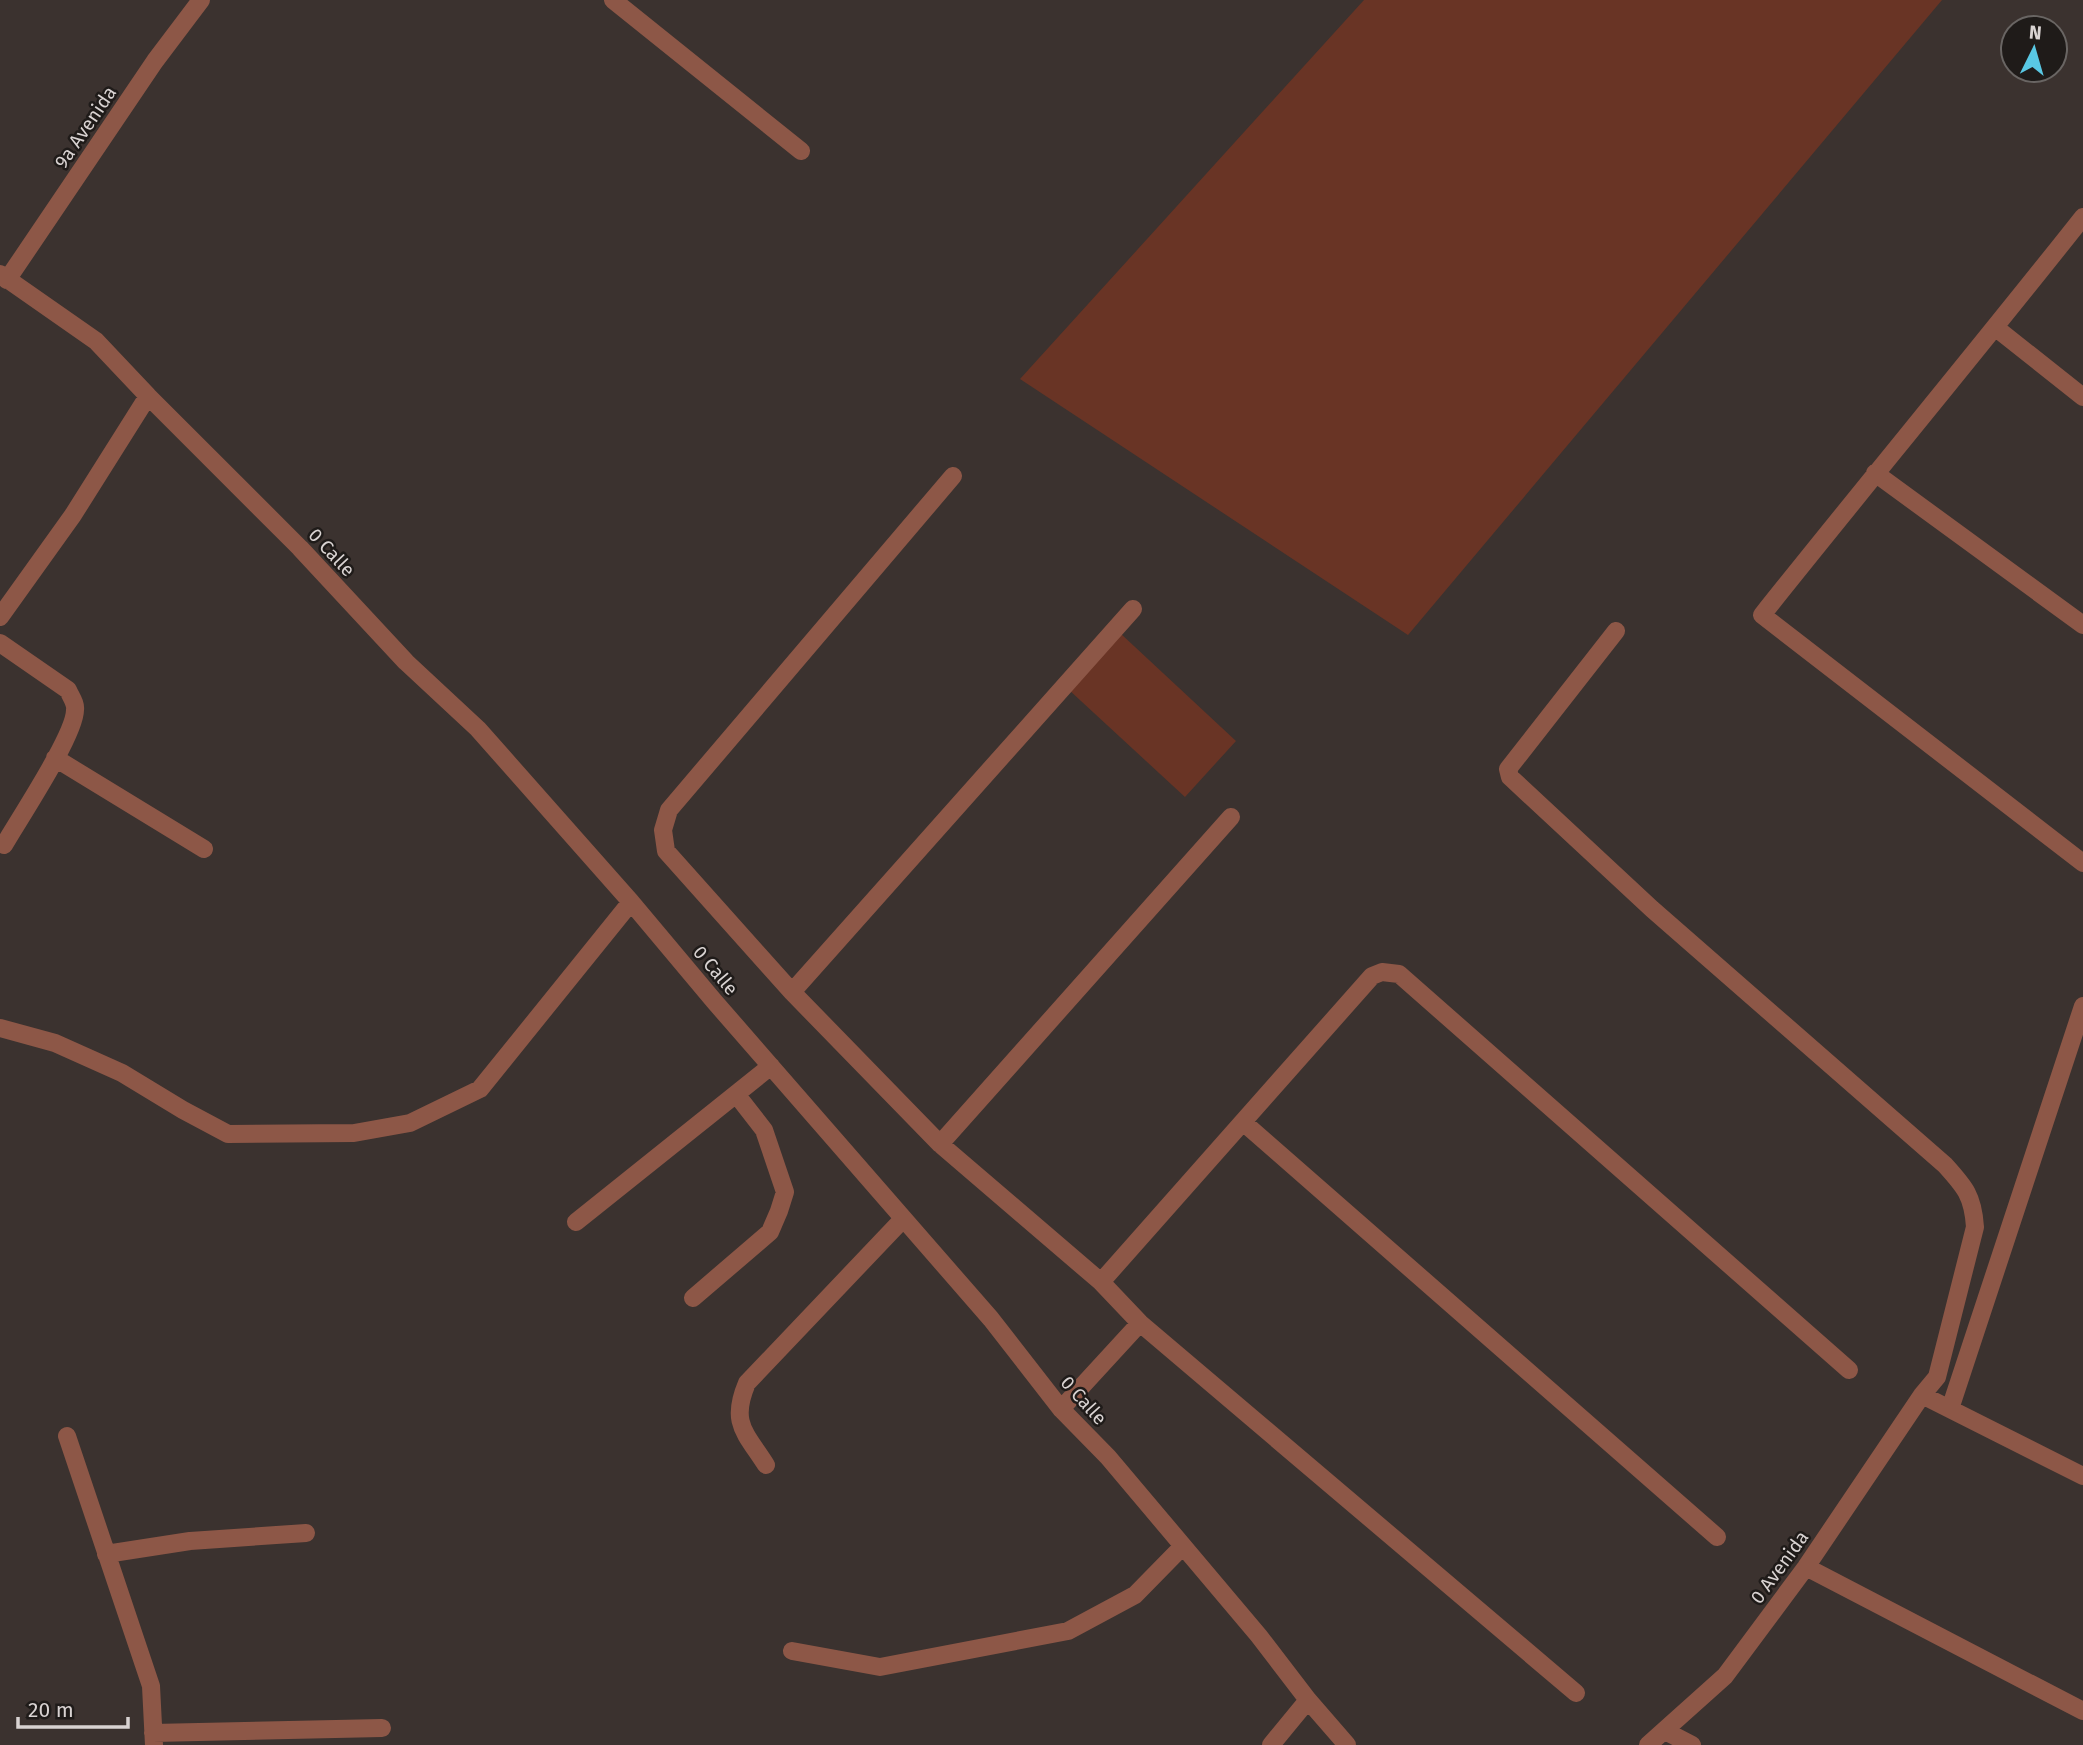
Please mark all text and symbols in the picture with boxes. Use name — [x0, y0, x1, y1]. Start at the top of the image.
north arrow — [1999, 14, 2069, 84]
text: N — [2028, 21, 2043, 45]
street label: 9a Avenida — [50, 82, 121, 173]
street label: 0 Calle — [304, 523, 360, 581]
street label: 0 Calle — [688, 941, 743, 1000]
street label: 0 Calle — [1056, 1371, 1111, 1429]
street label: 0 Avenida — [1745, 1526, 1813, 1608]
scale bar — [18, 1686, 128, 1730]
text: 20 m — [28, 1697, 74, 1723]

